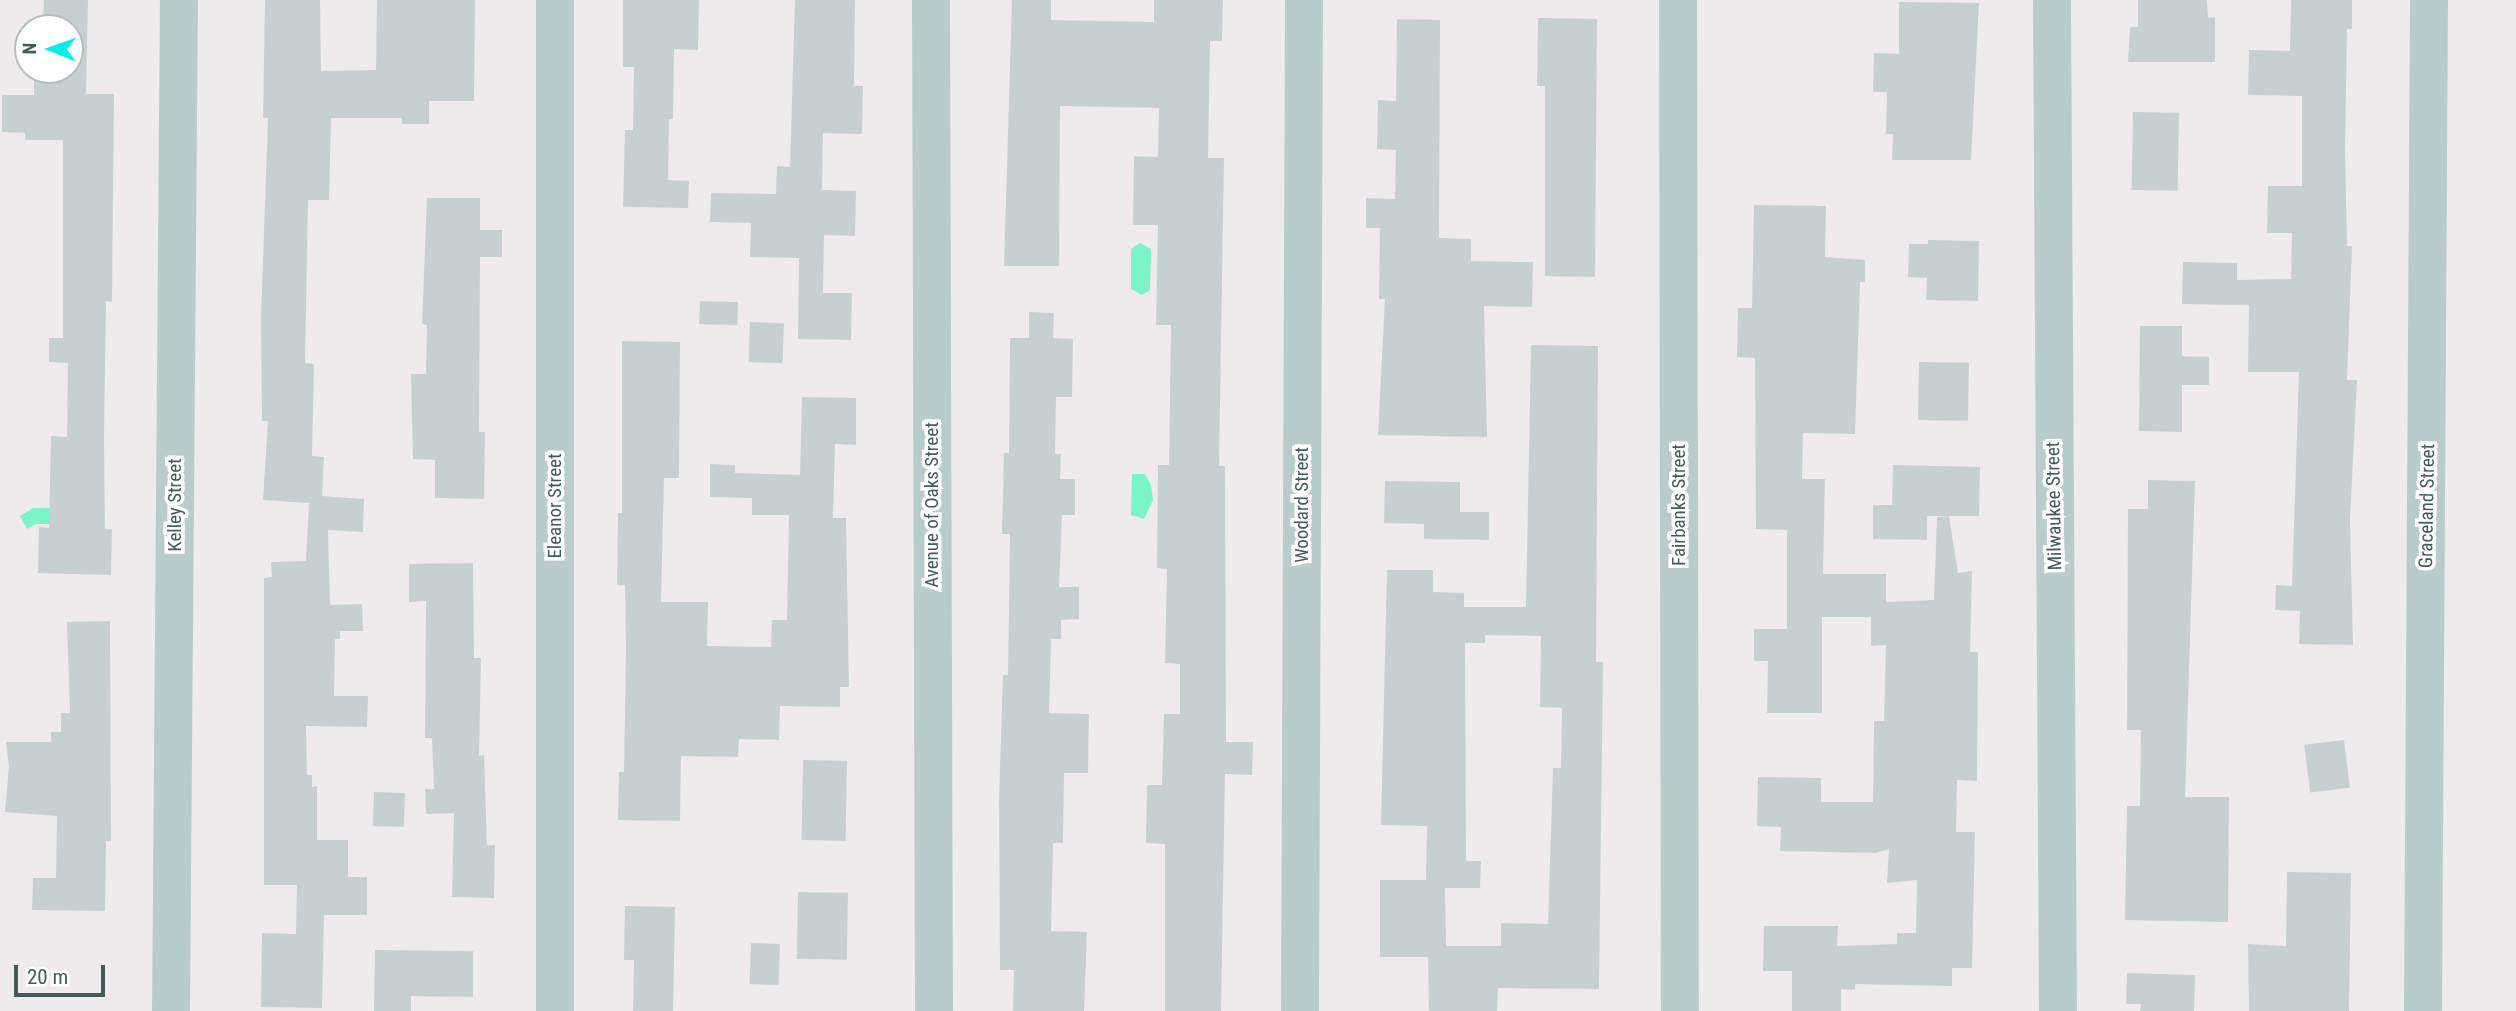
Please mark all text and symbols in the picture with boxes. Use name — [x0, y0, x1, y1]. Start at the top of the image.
north arrow — [14, 14, 84, 84]
text: N — [18, 43, 41, 55]
street label: Avenue of Oaks Street — [921, 422, 943, 588]
street label: Milwaukee Street — [2041, 441, 2067, 571]
street label: Fairbanks Street — [1668, 444, 1690, 566]
street label: Graceland Street — [2415, 444, 2439, 568]
street label: Woodard Street — [1291, 447, 1313, 563]
street label: Eleanor Street — [544, 453, 566, 559]
street label: Kelley Street — [164, 458, 186, 552]
scale bar — [18, 951, 108, 995]
text: 20 m — [27, 965, 68, 989]

